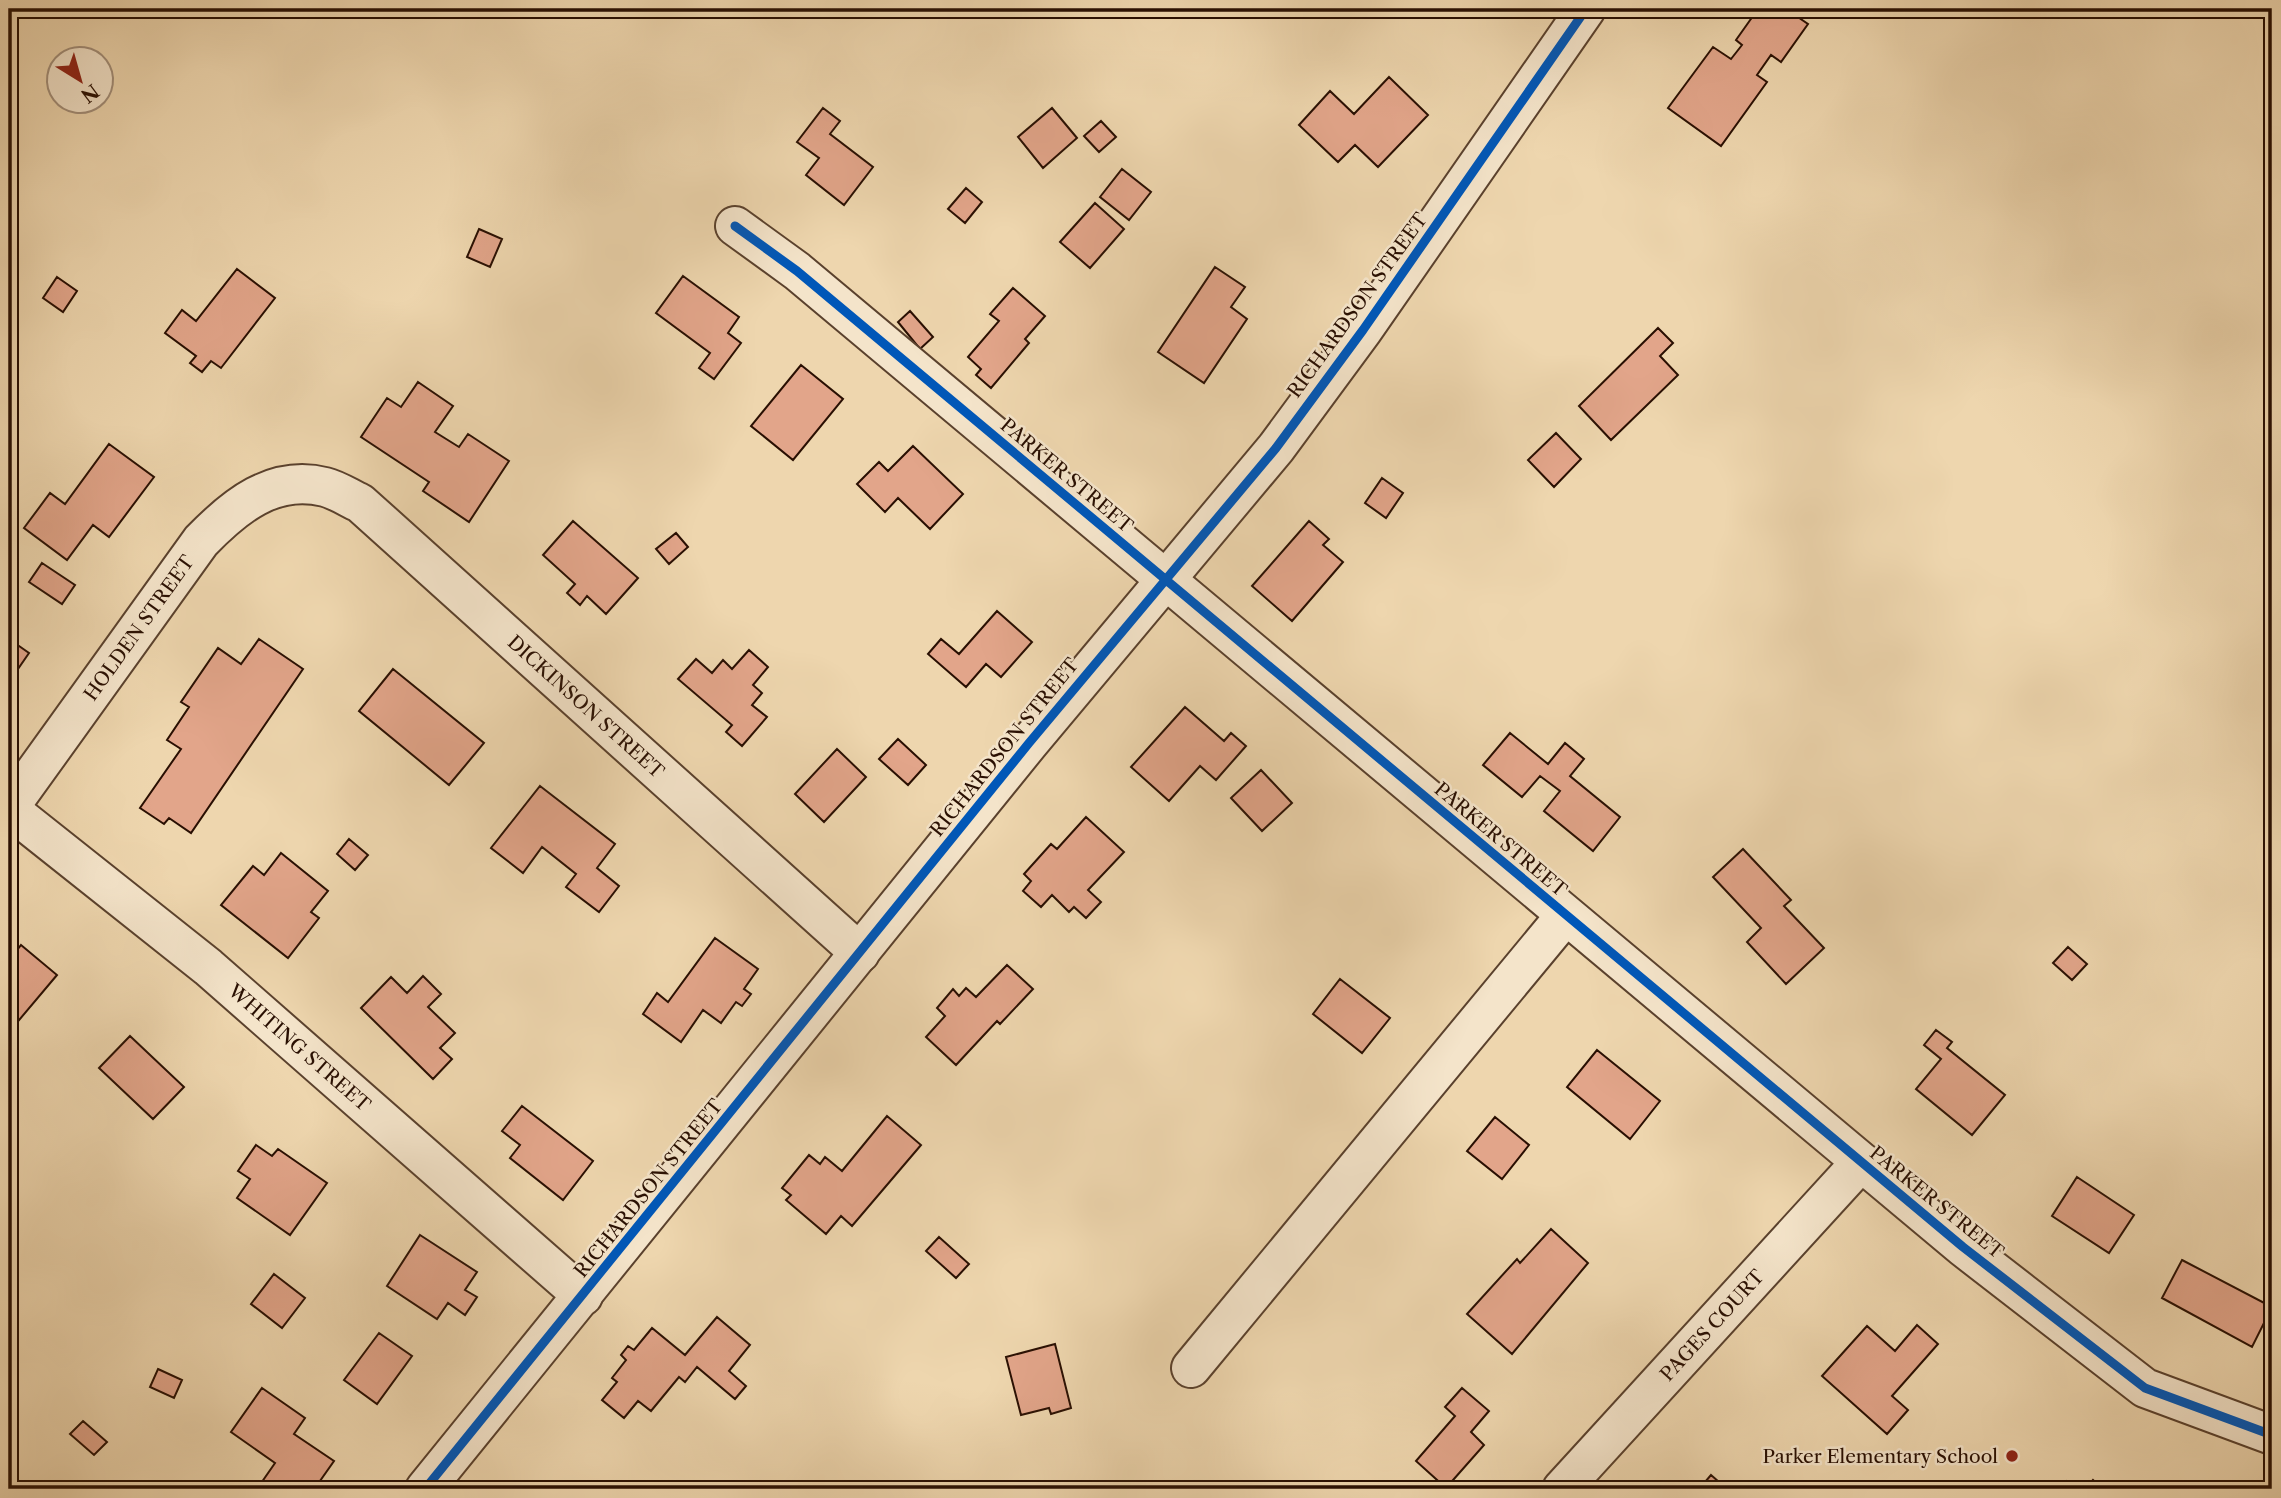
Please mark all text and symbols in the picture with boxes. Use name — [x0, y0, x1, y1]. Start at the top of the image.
north arrow — [46, 46, 116, 116]
text: N — [76, 79, 103, 107]
street label: RICHARDSON STREET — [1283, 208, 1433, 402]
street label: PARKER STREET — [996, 413, 1138, 538]
street label: HOLDEN STREET — [79, 550, 199, 705]
street label: DICKINSON STREET — [503, 631, 669, 784]
street label: RICHARDSON STREET — [925, 653, 1084, 841]
street label: PARKER STREET — [1430, 777, 1572, 902]
street label: WHITING STREET — [223, 979, 376, 1117]
street label: RICHARDSON STREET — [569, 1094, 728, 1282]
street label: PARKER STREET — [1865, 1141, 2009, 1264]
street label: PAGES COURT — [1656, 1265, 1769, 1386]
place label: Parker Elementary School — [1763, 1445, 1998, 1468]
marker: Parker Elementary School — [2004, 1448, 2020, 1464]

